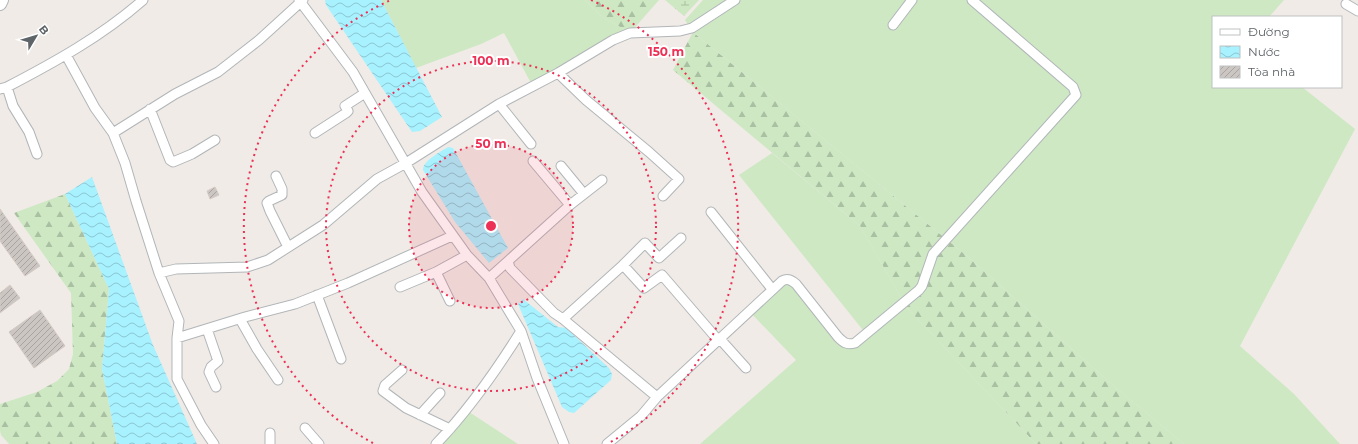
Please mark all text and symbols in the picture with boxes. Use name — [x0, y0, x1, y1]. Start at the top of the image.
north arrow — [16, 16, 56, 56]
legend — [1212, 16, 1342, 88]
text: B — [36, 22, 52, 37]
text: Đường — [1248, 24, 1290, 39]
text: 150 m — [648, 44, 684, 59]
text: Nước — [1248, 44, 1280, 59]
text: 100 m — [473, 53, 509, 68]
text: Tòa nhà — [1248, 64, 1295, 79]
text: 50 m — [475, 136, 507, 151]
centre of rings — [484, 219, 498, 233]

